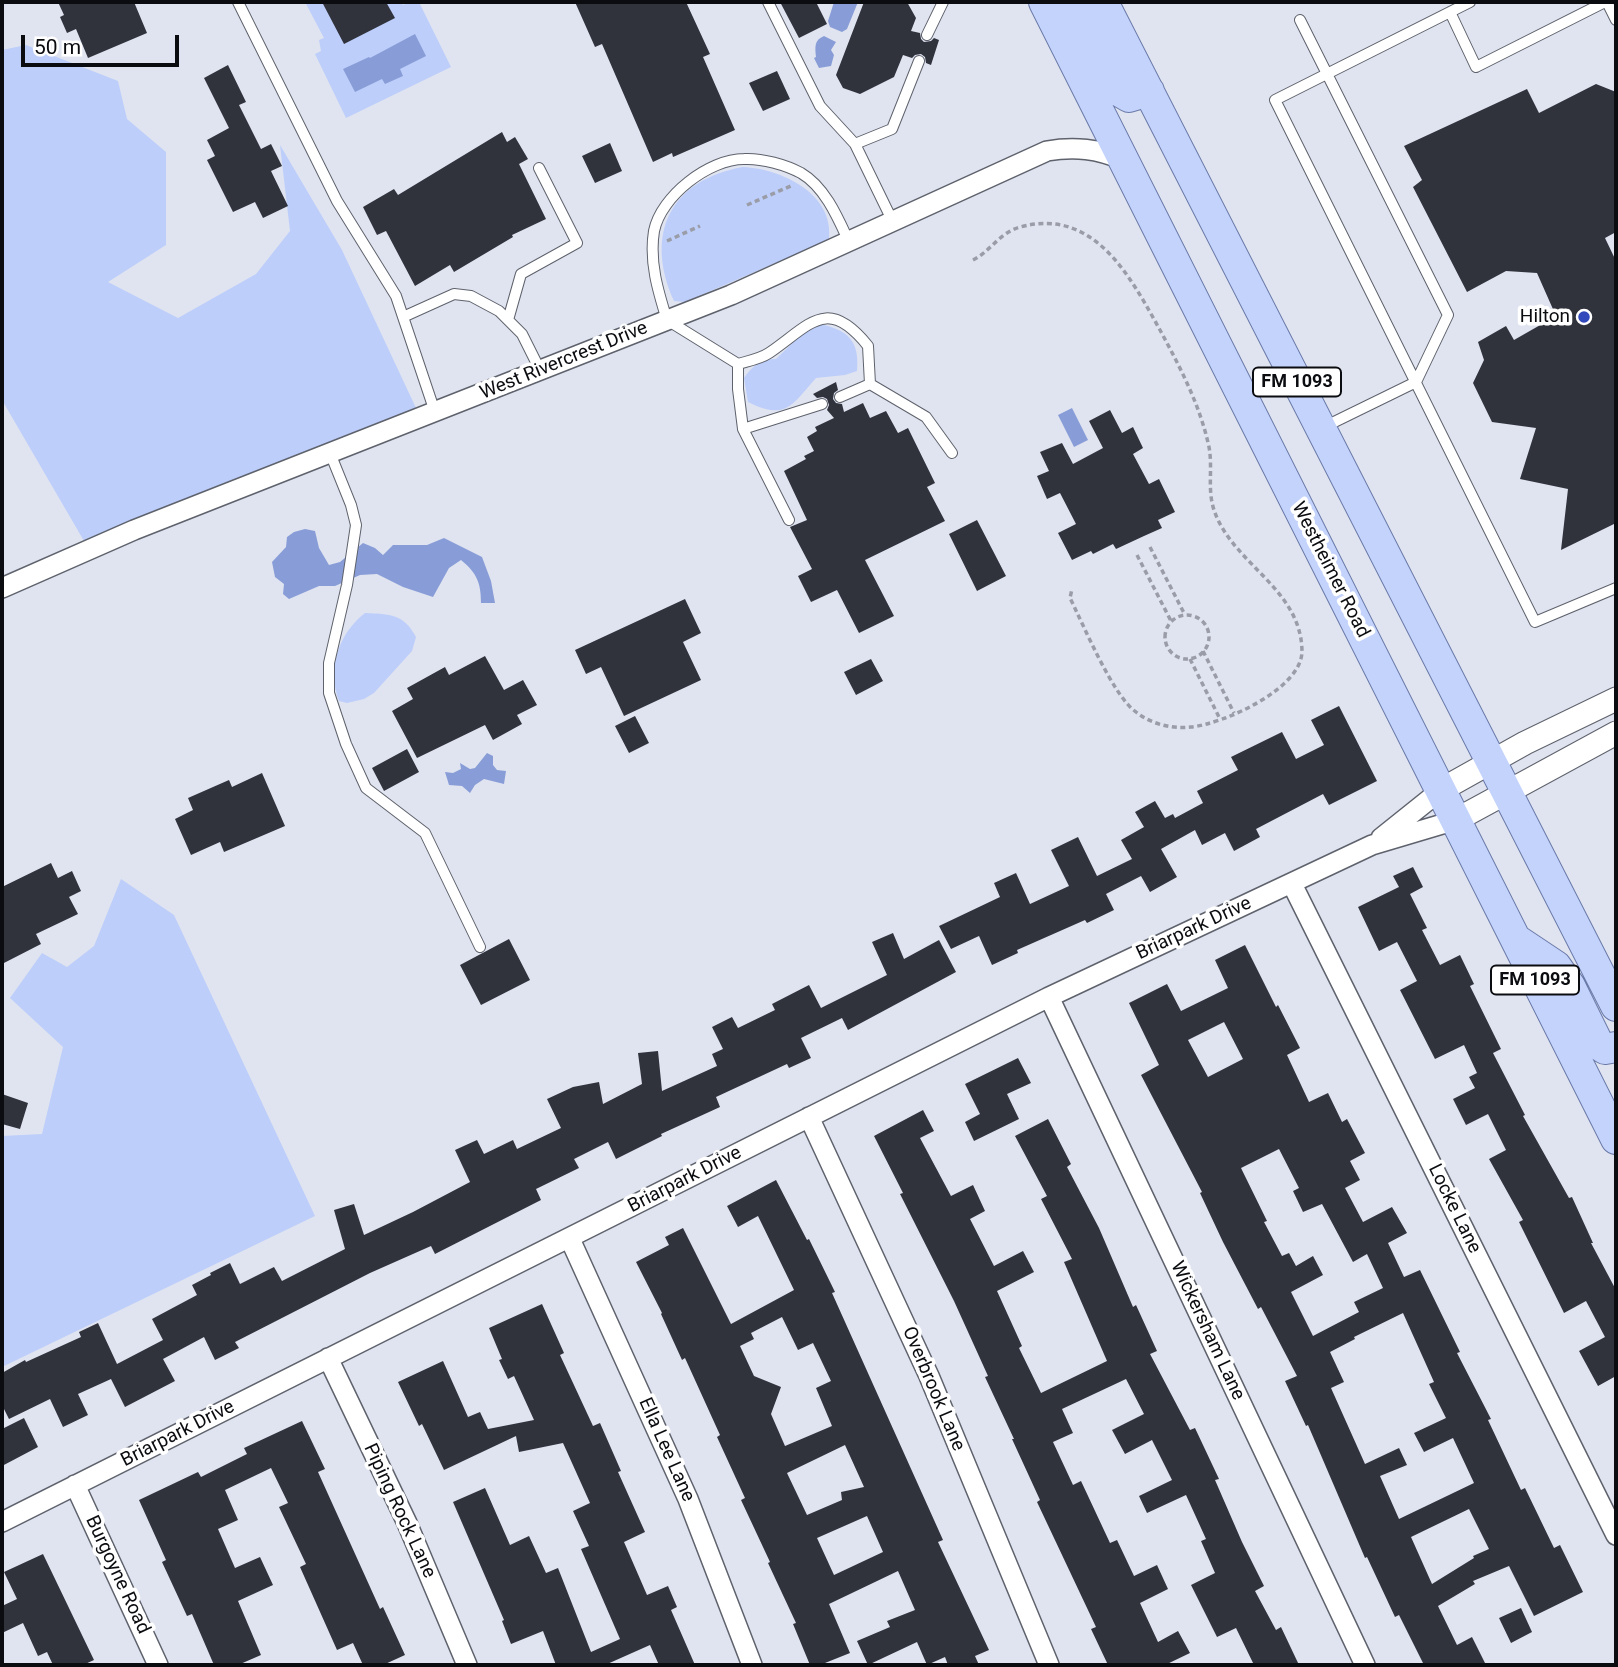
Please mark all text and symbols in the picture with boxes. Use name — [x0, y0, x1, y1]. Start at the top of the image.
scale bar — [24, 21, 182, 65]
text: 50 m — [34, 35, 81, 59]
place label: Hilton — [1520, 306, 1570, 328]
marker: Hilton — [1576, 309, 1592, 325]
street label: West Rivercrest Drive — [477, 317, 651, 405]
road number: FM 1093 — [1253, 368, 1341, 396]
street label: Westheimer Road — [1286, 498, 1374, 642]
street label: Briarpark Drive — [1133, 892, 1255, 966]
road number: FM 1093 — [1491, 965, 1579, 995]
street label: Briarpark Drive — [625, 1142, 745, 1218]
street label: Locke Lane — [1423, 1161, 1485, 1257]
street label: Wickersham Lane — [1165, 1258, 1249, 1404]
street label: Overbrook Lane — [897, 1323, 969, 1455]
street label: Ella Lee Lane — [633, 1395, 699, 1505]
street label: Briarpark Drive — [118, 1396, 238, 1472]
street label: Piping Rock Lane — [358, 1440, 440, 1582]
street label: Burgoyne Road — [80, 1512, 154, 1638]

